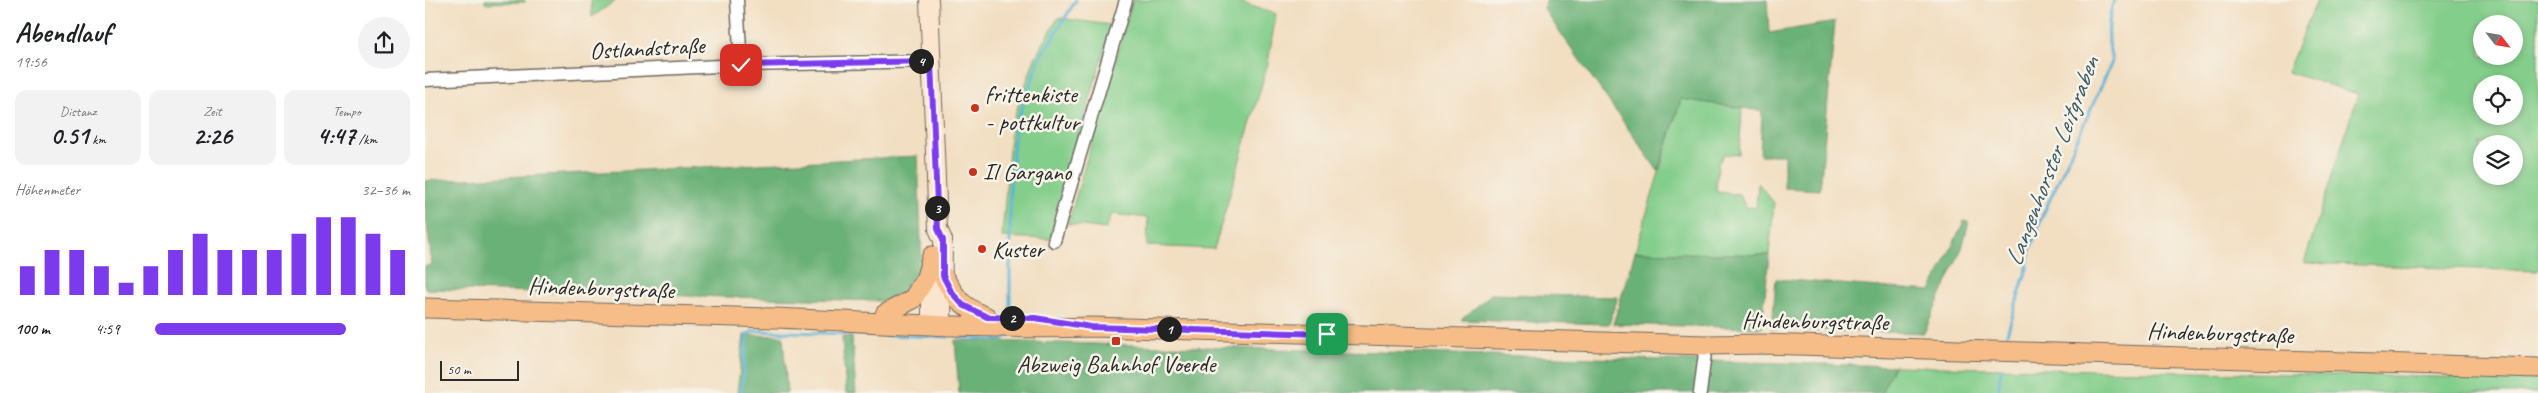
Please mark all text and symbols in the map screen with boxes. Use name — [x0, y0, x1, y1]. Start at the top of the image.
text: Abendlauf — [15, 15, 110, 50]
north arrow — [2473, 15, 2523, 65]
map controls — [2473, 15, 2523, 185]
button: share — [358, 17, 410, 69]
street label: Ostlandstraße — [589, 30, 707, 66]
pin — [720, 44, 762, 86]
pin: 4 — [909, 48, 933, 74]
icon: check — [727, 51, 755, 79]
water label: Langenhorster Leitgraben — [1997, 51, 2107, 270]
text: 19:56 — [15, 52, 47, 72]
text: 4 — [918, 53, 925, 70]
button: locate — [2473, 75, 2523, 125]
place label: frittenkiste - pottkultur — [985, 79, 1082, 137]
marker: frittenkiste - pottkultur — [969, 102, 981, 114]
text: Distanz — [60, 103, 96, 120]
text: Zeit — [203, 103, 222, 120]
text: Tempo — [333, 103, 361, 120]
text: 0.51 — [50, 120, 89, 152]
text: 2:26 — [193, 120, 232, 152]
text: 4:47 — [317, 120, 355, 152]
text: km — [89, 131, 106, 148]
text: /km — [355, 131, 377, 148]
button: layers — [2473, 135, 2523, 185]
place label: Il Gargano — [983, 157, 1073, 187]
marker: Il Gargano — [967, 166, 979, 178]
text: Höhenmeter — [15, 180, 80, 200]
text: 32–36 m — [361, 180, 410, 200]
pin: 3 — [925, 196, 949, 220]
text: 3 — [934, 200, 941, 217]
place label: Kuster — [992, 234, 1046, 264]
marker: Kuster — [976, 243, 988, 255]
street label: Hindenburgstraße — [527, 270, 677, 306]
street label: Hindenburgstraße — [1742, 305, 1891, 337]
pin: 2 — [999, 306, 1025, 330]
text: 2 — [1009, 310, 1016, 327]
pin — [1306, 313, 1348, 355]
street label: Hindenburgstraße — [2146, 315, 2296, 351]
pin: 1 — [1157, 316, 1181, 342]
text: 100 m — [15, 319, 50, 339]
text: 4:59 — [95, 319, 120, 339]
icon: arrive — [1313, 320, 1341, 348]
text: 1 — [1166, 321, 1173, 338]
marker: Abzweig Bahnhof Voerde — [1110, 335, 1122, 347]
place label: Abzweig Bahnhof Voerde — [1017, 349, 1218, 379]
scale bar — [440, 358, 519, 381]
text: 50 m — [447, 361, 471, 378]

